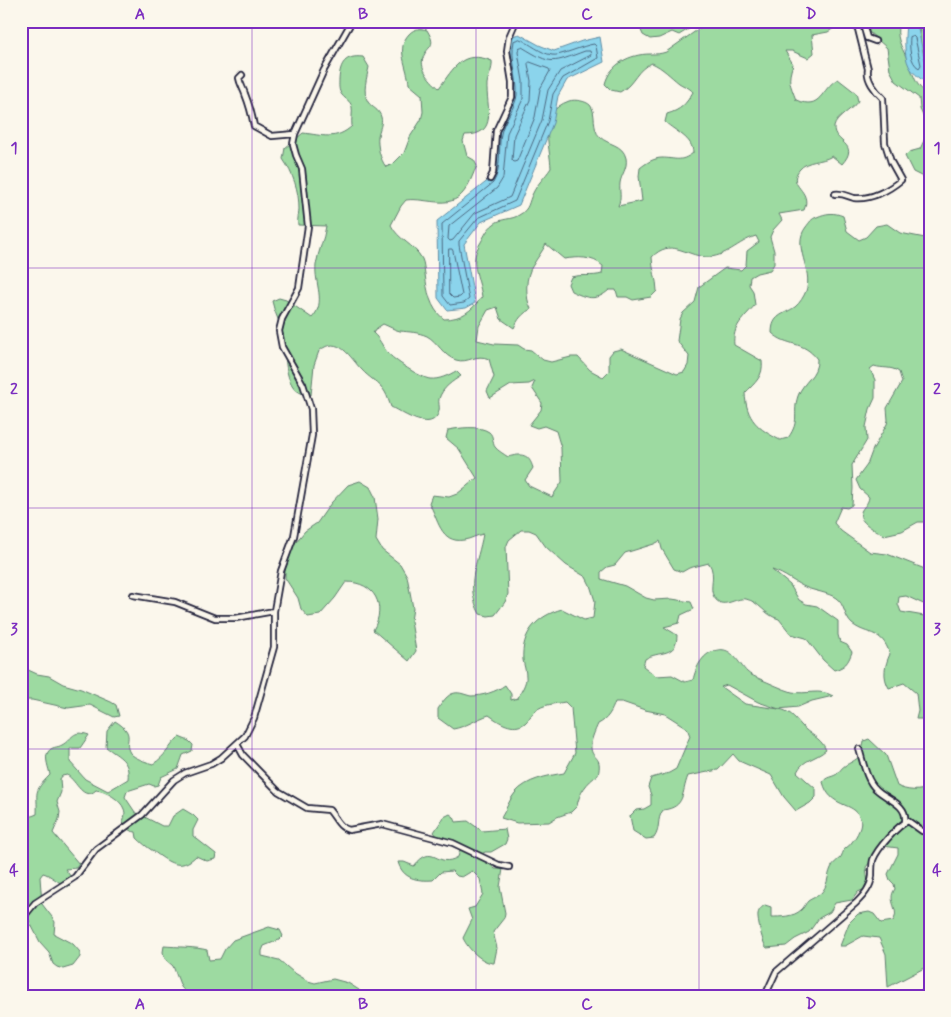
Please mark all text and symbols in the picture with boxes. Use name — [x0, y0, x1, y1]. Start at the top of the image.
text: A — [135, 4, 145, 25]
text: B — [358, 4, 368, 25]
text: C — [581, 4, 593, 25]
text: D — [805, 4, 817, 25]
text: 1 — [10, 138, 18, 159]
text: 1 — [933, 138, 941, 159]
text: 2 — [10, 379, 18, 400]
text: 2 — [933, 379, 941, 400]
text: 3 — [10, 619, 18, 640]
text: 3 — [933, 619, 941, 640]
text: 4 — [9, 860, 19, 881]
text: 4 — [932, 860, 942, 881]
text: A — [135, 994, 145, 1015]
text: B — [358, 994, 368, 1015]
text: C — [581, 994, 593, 1015]
text: D — [805, 994, 817, 1015]

